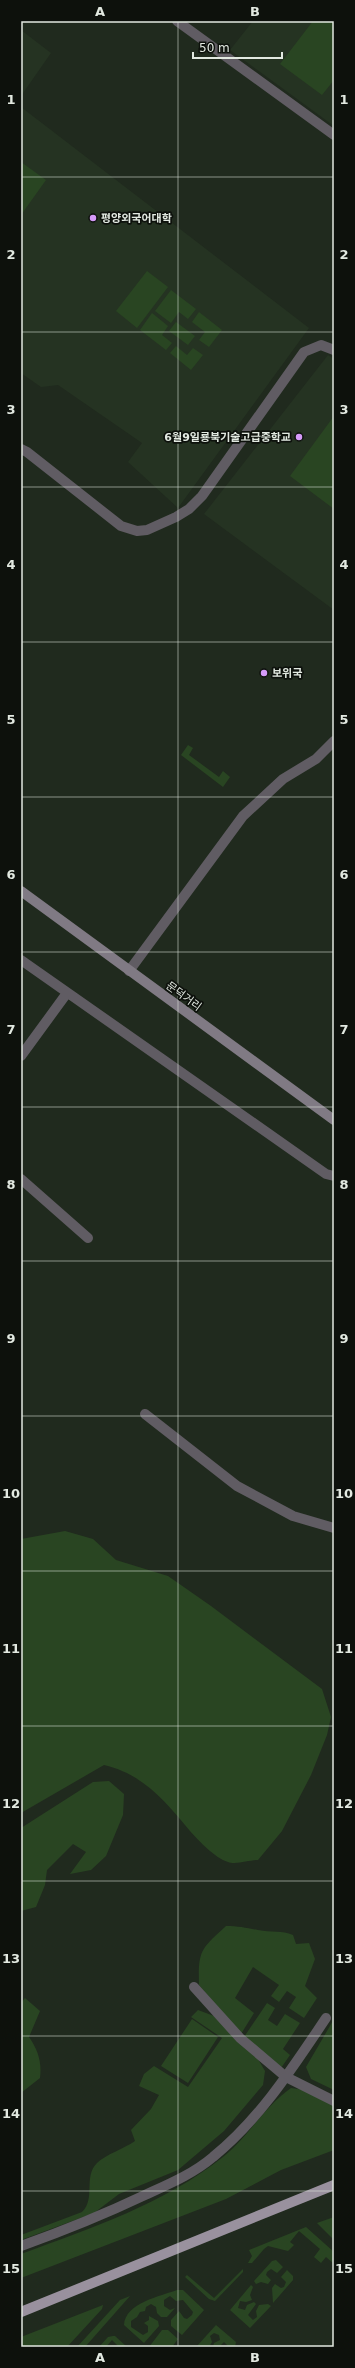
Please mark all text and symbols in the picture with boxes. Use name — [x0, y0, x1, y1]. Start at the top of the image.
text: A — [95, 4, 105, 19]
text: B — [250, 4, 260, 19]
scale bar — [193, 34, 282, 60]
text: 50 m — [199, 41, 230, 55]
text: 1 — [6, 92, 16, 107]
text: 1 — [339, 92, 349, 107]
place label: 평양외국어대학 — [101, 212, 172, 225]
marker: 평양외국어대학 — [88, 213, 98, 223]
text: 2 — [6, 247, 16, 262]
text: 2 — [339, 247, 349, 262]
text: 3 — [6, 402, 16, 417]
text: 3 — [339, 402, 349, 417]
place label: 6월9일룡북기술고급중학교 — [164, 431, 291, 444]
marker: 6월9일룡북기술고급중학교 — [294, 432, 304, 442]
text: 4 — [6, 557, 16, 572]
text: 4 — [339, 557, 349, 572]
place label: 보위국 — [272, 667, 302, 680]
marker: 보위국 — [259, 668, 269, 678]
text: 5 — [6, 712, 16, 727]
text: 5 — [339, 712, 349, 727]
text: 6 — [6, 867, 16, 882]
text: 6 — [339, 867, 349, 882]
street label: 문덕거리 — [164, 979, 204, 1014]
text: 7 — [6, 1022, 16, 1037]
text: 7 — [339, 1022, 349, 1037]
text: 8 — [6, 1177, 16, 1192]
text: 8 — [339, 1177, 349, 1192]
text: 9 — [6, 1331, 16, 1346]
text: 9 — [339, 1331, 349, 1346]
text: 10 — [2, 1486, 20, 1501]
text: 10 — [335, 1486, 353, 1501]
text: 11 — [2, 1641, 20, 1656]
text: 11 — [335, 1641, 353, 1656]
text: 12 — [2, 1796, 20, 1811]
text: 12 — [335, 1796, 353, 1811]
text: 13 — [2, 1951, 20, 1966]
text: 13 — [335, 1951, 353, 1966]
text: 14 — [2, 2106, 20, 2121]
text: 14 — [335, 2106, 353, 2121]
text: 15 — [2, 2261, 20, 2276]
text: 15 — [335, 2261, 353, 2276]
text: A — [95, 2350, 105, 2365]
text: B — [250, 2350, 260, 2365]

